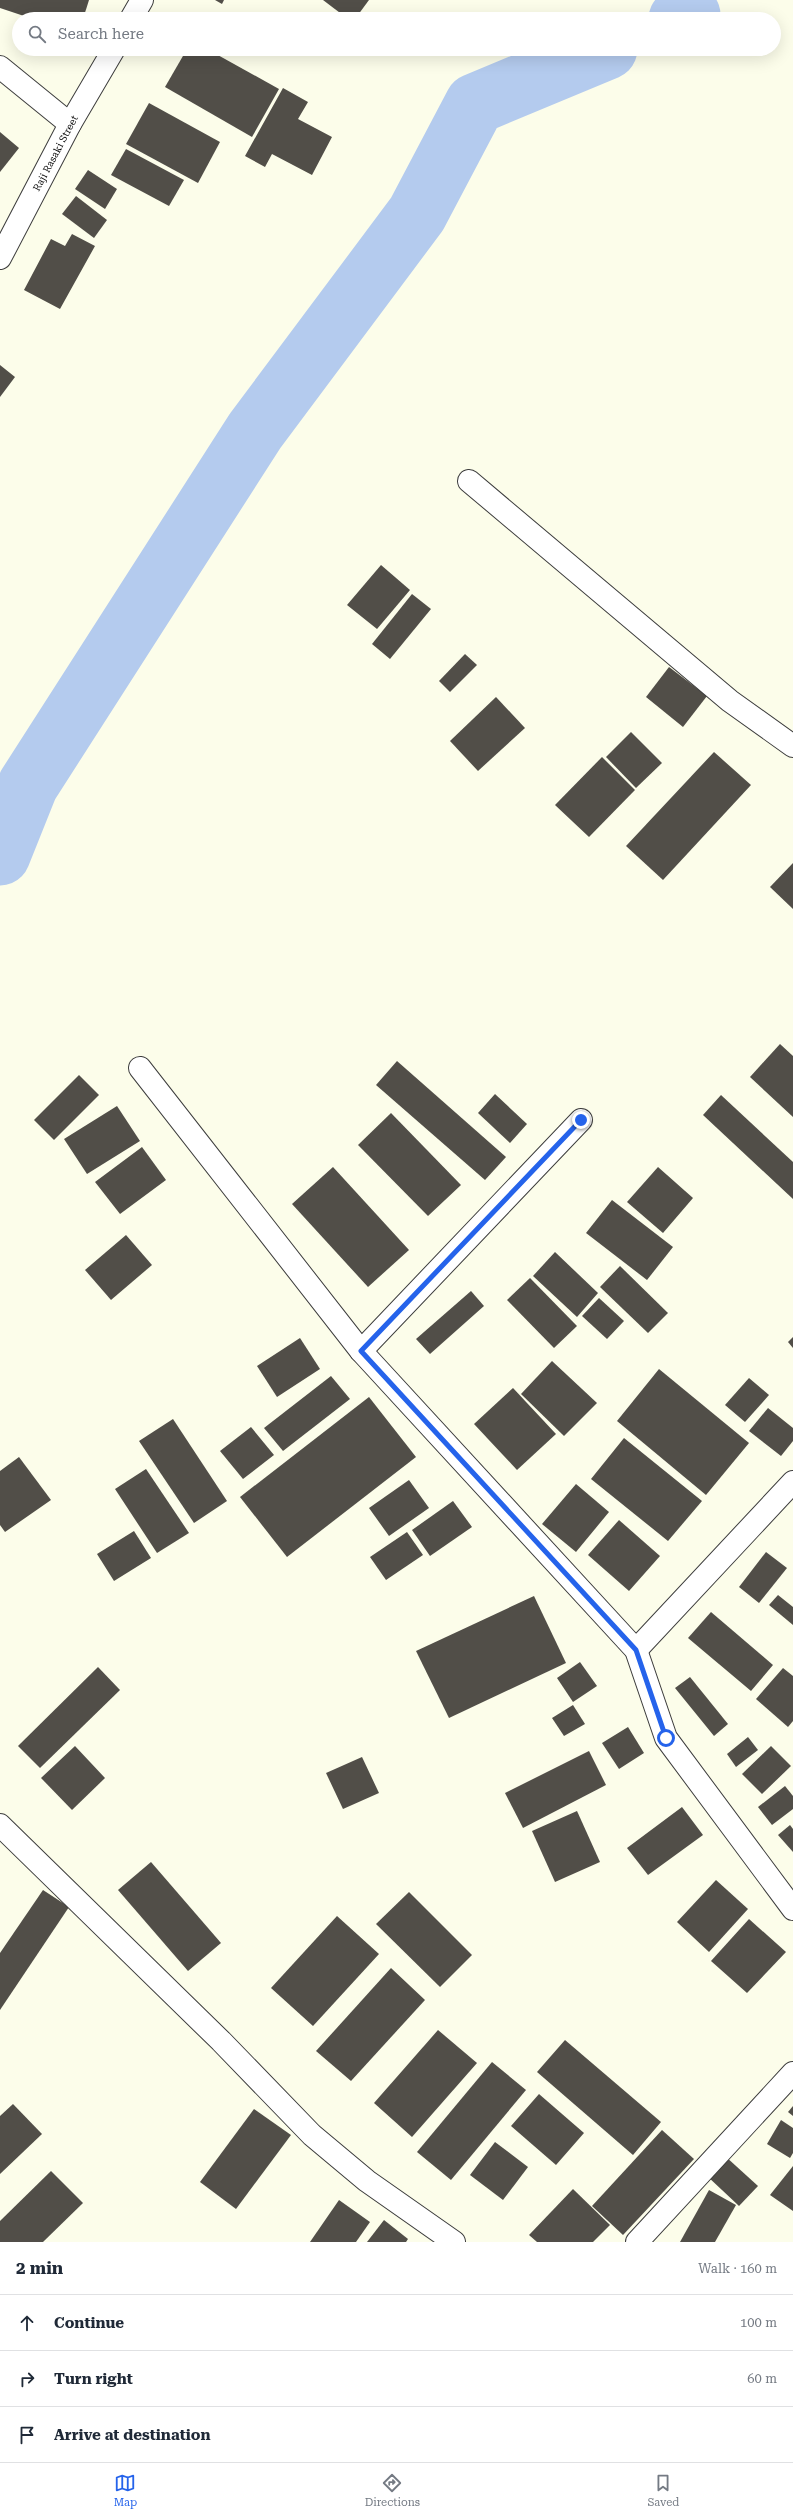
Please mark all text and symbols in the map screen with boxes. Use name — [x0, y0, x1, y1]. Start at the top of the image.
search box — [12, 12, 781, 56]
icon: search — [26, 23, 48, 45]
text: Search here — [58, 25, 144, 43]
street label: Raji Rasaki Street — [31, 113, 80, 193]
route end — [572, 1111, 590, 1129]
route start — [657, 1729, 675, 1747]
text: 2 min — [16, 2258, 63, 2278]
text: Walk · 160 m — [698, 2261, 777, 2276]
icon: ahead — [16, 2312, 38, 2334]
text: Continue — [54, 2314, 124, 2332]
text: 100 m — [740, 2315, 777, 2330]
icon: right — [16, 2368, 38, 2390]
text: Turn right — [54, 2370, 133, 2388]
text: 60 m — [747, 2371, 777, 2386]
icon: arrive — [16, 2424, 38, 2446]
text: Arrive at destination — [54, 2426, 210, 2444]
tab: Map — [114, 2472, 137, 2509]
tab: Directions — [365, 2472, 420, 2509]
tab: Saved — [647, 2472, 679, 2509]

